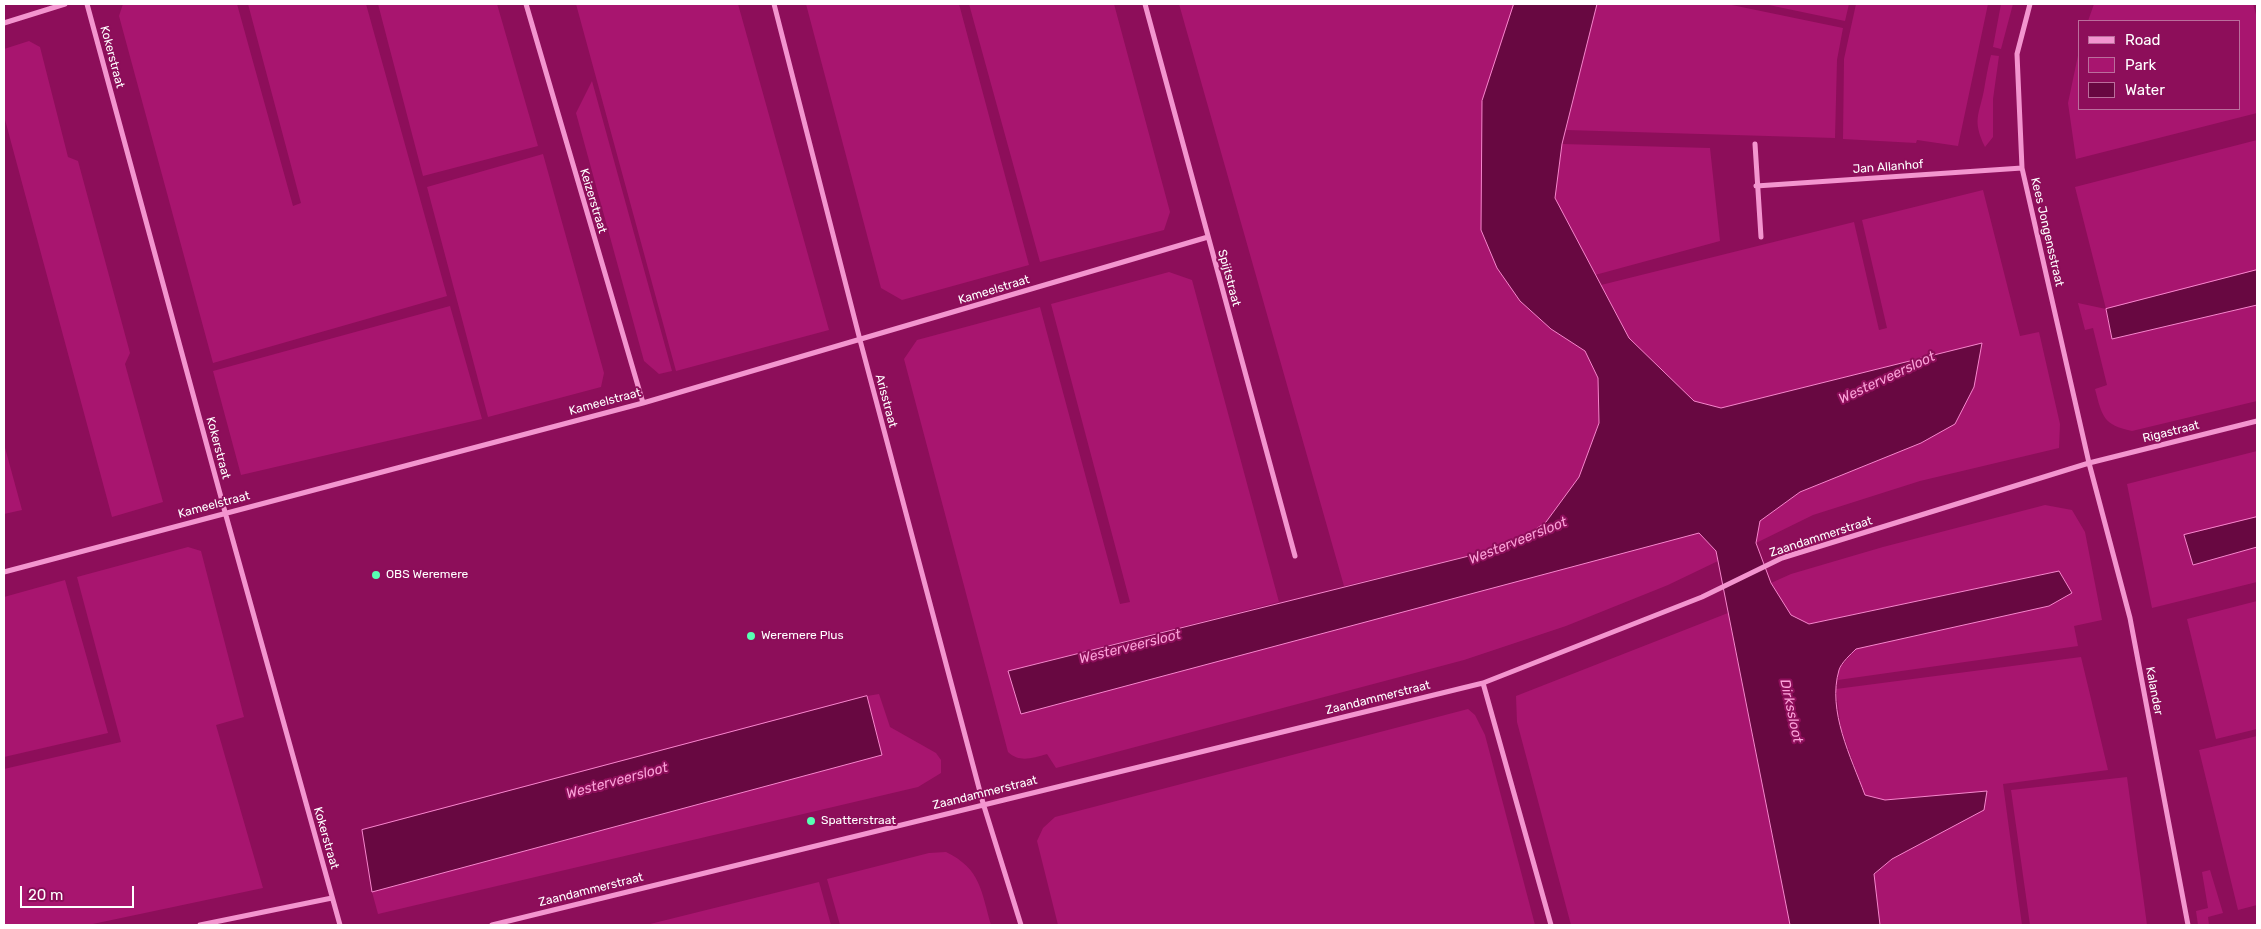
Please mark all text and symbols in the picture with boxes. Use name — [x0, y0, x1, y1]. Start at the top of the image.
legend — [2078, 20, 2241, 110]
street label: Kokerstraat — [97, 24, 127, 90]
text: Road — [2125, 31, 2161, 49]
text: Park — [2125, 56, 2156, 74]
text: Water — [2125, 81, 2165, 99]
street label: Jan Allanhof — [1852, 157, 1924, 177]
street label: Keizerstraat — [576, 167, 610, 235]
street label: Kees Jongensstraat — [2027, 176, 2067, 288]
street label: Spijtstraat — [1214, 248, 1244, 308]
street label: Kameelstraat — [957, 272, 1031, 308]
water label: Westerveersloot — [1836, 348, 1938, 408]
street label: Arisstraat — [872, 373, 900, 429]
street label: Kameelstraat — [567, 385, 643, 419]
street label: Kokerstraat — [203, 415, 233, 481]
street label: Rigastraat — [2141, 418, 2201, 446]
street label: Kameelstraat — [176, 488, 252, 522]
water label: Westerveersloot — [1466, 514, 1570, 568]
street label: Zaandammerstraat — [1768, 514, 1874, 560]
place label: OBS Weremere — [386, 568, 468, 582]
marker: OBS Weremere — [370, 569, 382, 581]
water label: Westerveersloot — [1077, 626, 1183, 668]
place label: Weremere Plus — [761, 629, 844, 643]
marker: Weremere Plus — [745, 630, 757, 642]
street label: Kalander — [2142, 666, 2166, 716]
street label: Zaandammerstraat — [1324, 678, 1432, 718]
water label: Dirkssloot — [1776, 678, 1806, 744]
water label: Westerveersloot — [564, 759, 670, 803]
street label: Zaandammerstraat — [931, 773, 1039, 813]
street label: Kokerstraat — [310, 805, 342, 871]
place label: Spatterstraat — [821, 814, 896, 828]
marker: Spatterstraat — [805, 815, 817, 827]
street label: Zaandammerstraat — [537, 870, 645, 910]
scale bar — [22, 876, 136, 908]
text: 20 m — [28, 886, 63, 904]

